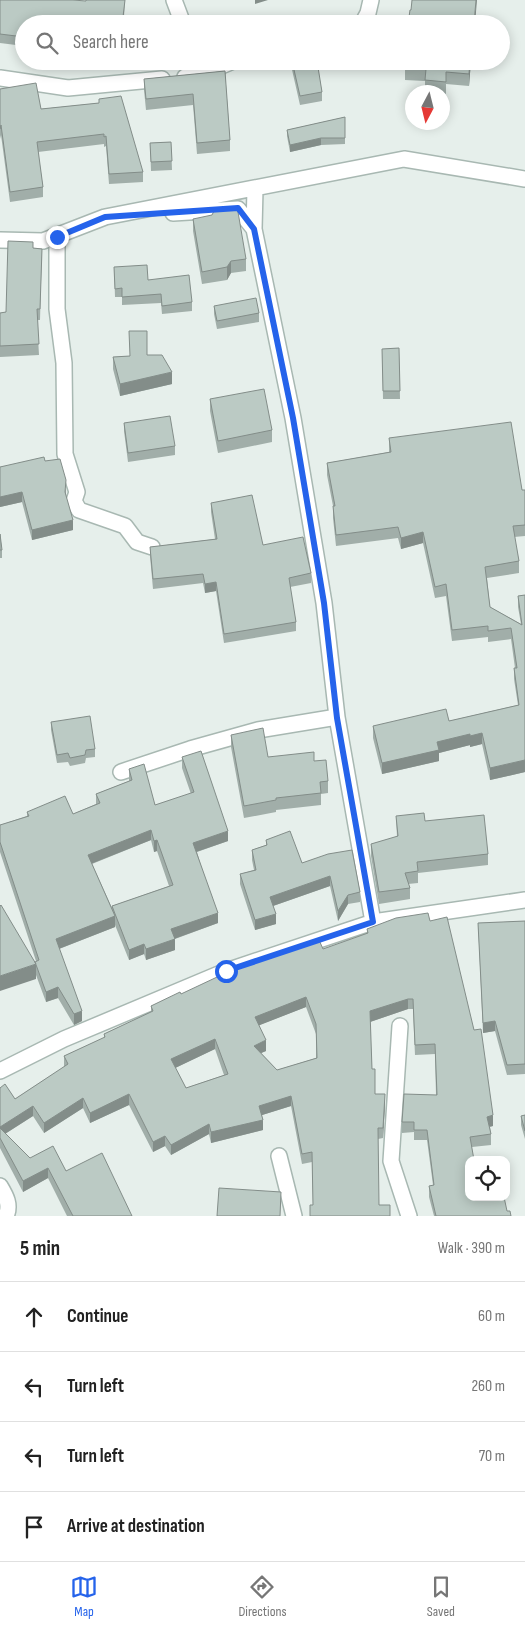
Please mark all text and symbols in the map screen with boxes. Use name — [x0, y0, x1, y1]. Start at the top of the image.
search box — [15, 15, 510, 70]
icon: search — [33, 29, 61, 57]
text: Search here — [73, 31, 149, 54]
north arrow — [405, 85, 450, 130]
route end — [46, 226, 69, 249]
route start — [215, 960, 238, 983]
map controls — [465, 1156, 510, 1201]
button: locate — [465, 1156, 510, 1201]
text: 5 min — [20, 1236, 60, 1261]
text: Walk · 390 m — [438, 1239, 505, 1258]
icon: ahead — [20, 1303, 48, 1331]
text: Continue — [67, 1305, 128, 1328]
text: 60 m — [478, 1307, 505, 1326]
icon: left — [20, 1373, 48, 1401]
text: Turn left — [67, 1375, 124, 1398]
text: 260 m — [471, 1377, 505, 1396]
icon: left — [20, 1443, 48, 1471]
text: Turn left — [67, 1445, 124, 1468]
text: 70 m — [479, 1447, 505, 1466]
icon: arrive — [20, 1513, 48, 1541]
text: Arrive at destination — [67, 1515, 205, 1538]
tab: Map — [70, 1573, 98, 1620]
tab: Directions — [238, 1573, 287, 1620]
tab: Saved — [427, 1573, 455, 1620]

